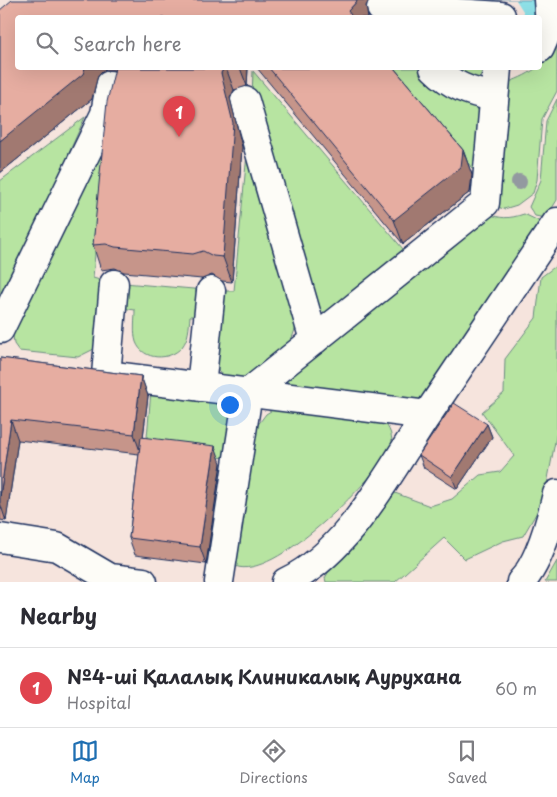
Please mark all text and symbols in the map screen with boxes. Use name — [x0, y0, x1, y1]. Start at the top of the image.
search box — [15, 15, 542, 70]
icon: search — [33, 29, 61, 57]
text: Search here — [73, 29, 182, 57]
pin: 1 — [163, 96, 195, 137]
your location — [217, 392, 243, 418]
text: Nearby — [20, 599, 97, 631]
text: №4-ші Қалалық Клиникалық Аурухана — [67, 662, 462, 690]
text: 1 — [32, 676, 40, 700]
text: 60 m — [495, 676, 537, 700]
text: Hospital — [67, 690, 131, 714]
tab: Map — [70, 737, 100, 788]
tab: Directions — [240, 737, 308, 788]
tab: Saved — [447, 737, 487, 788]

